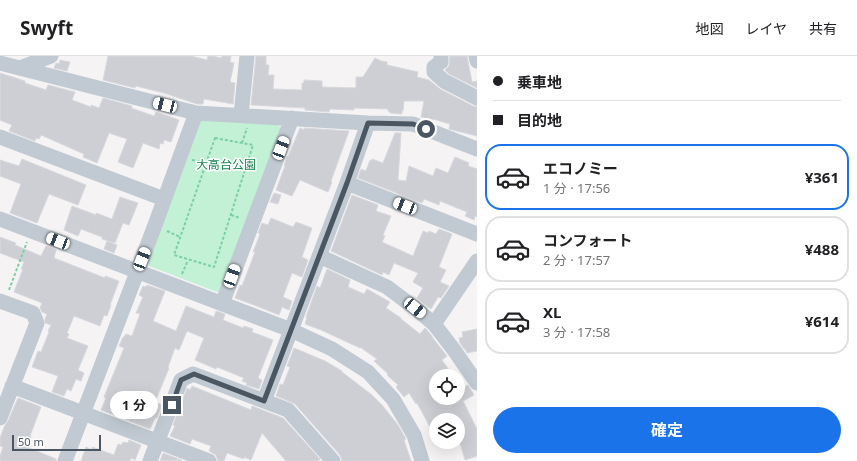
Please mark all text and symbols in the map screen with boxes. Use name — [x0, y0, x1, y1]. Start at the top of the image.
text: Swyft — [20, 15, 73, 41]
text: 地図 — [695, 19, 723, 38]
text: レイヤ — [745, 19, 787, 38]
text: 共有 — [809, 19, 837, 38]
text: 乗車地 — [517, 72, 562, 92]
car — [152, 96, 178, 114]
text: 目的地 — [517, 110, 562, 130]
route start — [417, 120, 435, 138]
car — [271, 135, 291, 161]
park label: 大高台公園 — [196, 156, 256, 173]
text: エコノミー — [543, 158, 618, 178]
icon: car — [495, 159, 531, 195]
text: ¥361 — [805, 167, 839, 187]
text: 1 分 · 17:56 — [543, 179, 610, 197]
car — [392, 196, 418, 216]
text: コンフォート — [543, 230, 633, 250]
car — [45, 231, 71, 251]
icon: car — [495, 231, 531, 267]
text: ¥488 — [805, 239, 839, 259]
car — [132, 246, 152, 272]
text: 2 分 · 17:57 — [543, 251, 610, 269]
car — [222, 263, 242, 289]
car — [402, 296, 428, 320]
text: XL — [543, 302, 561, 322]
icon: car — [495, 303, 531, 339]
text: ¥614 — [805, 311, 839, 331]
text: 3 分 · 17:58 — [543, 323, 610, 341]
map controls — [429, 369, 465, 449]
button: locate — [429, 369, 465, 405]
callout: 1 分 — [110, 391, 158, 419]
text: 1 分 — [122, 396, 146, 414]
route end — [163, 396, 181, 414]
button: 確定 — [493, 407, 841, 453]
button: layers — [429, 413, 465, 449]
scale bar — [12, 433, 101, 452]
text: 50 m — [18, 434, 44, 449]

